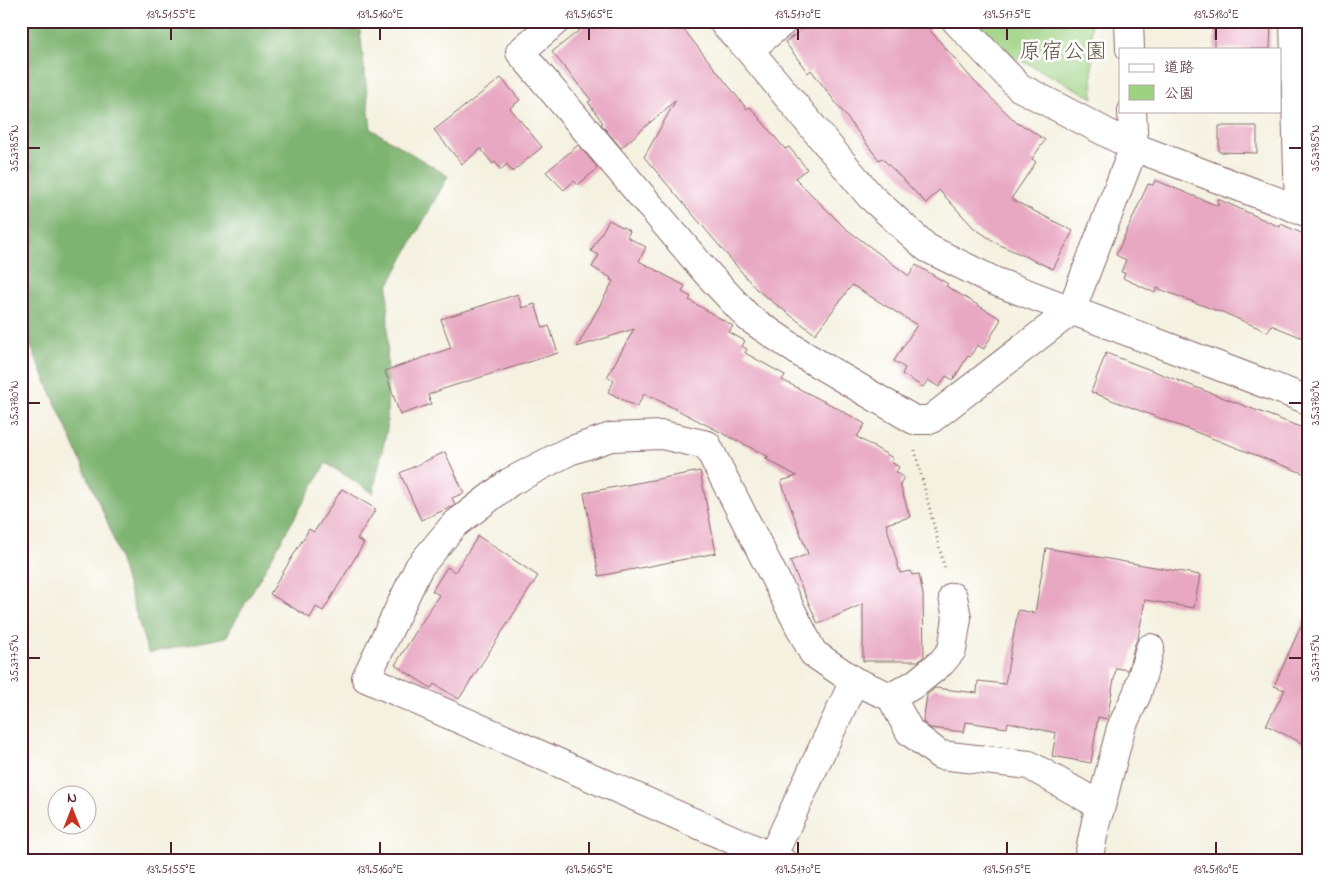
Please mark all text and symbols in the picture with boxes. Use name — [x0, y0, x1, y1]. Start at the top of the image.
text: 139.5155°E — [146, 6, 196, 24]
text: 139.5160°E — [357, 6, 403, 24]
text: 139.5165°E — [565, 6, 613, 24]
text: 139.5170°E — [775, 6, 821, 24]
text: 139.5175°E — [983, 6, 1031, 24]
text: 139.5180°E — [1193, 6, 1239, 24]
park label: 原宿公園 — [1019, 37, 1107, 69]
legend — [1119, 48, 1282, 112]
text: 道路 — [1164, 57, 1194, 79]
text: 公園 — [1164, 83, 1194, 105]
text: 35.3785°N — [6, 125, 24, 171]
text: 35.3785°N — [1307, 125, 1325, 171]
text: 35.3780°N — [6, 380, 24, 426]
text: 35.3780°N — [1307, 380, 1325, 426]
text: 35.3775°N — [6, 634, 24, 682]
text: 35.3775°N — [1307, 634, 1325, 682]
north arrow — [48, 784, 98, 834]
text: N — [67, 788, 77, 809]
text: 139.5155°E — [146, 861, 196, 879]
text: 139.5160°E — [357, 861, 403, 879]
text: 139.5165°E — [565, 861, 613, 879]
text: 139.5170°E — [775, 861, 821, 879]
text: 139.5175°E — [983, 861, 1031, 879]
text: 139.5180°E — [1193, 861, 1239, 879]

